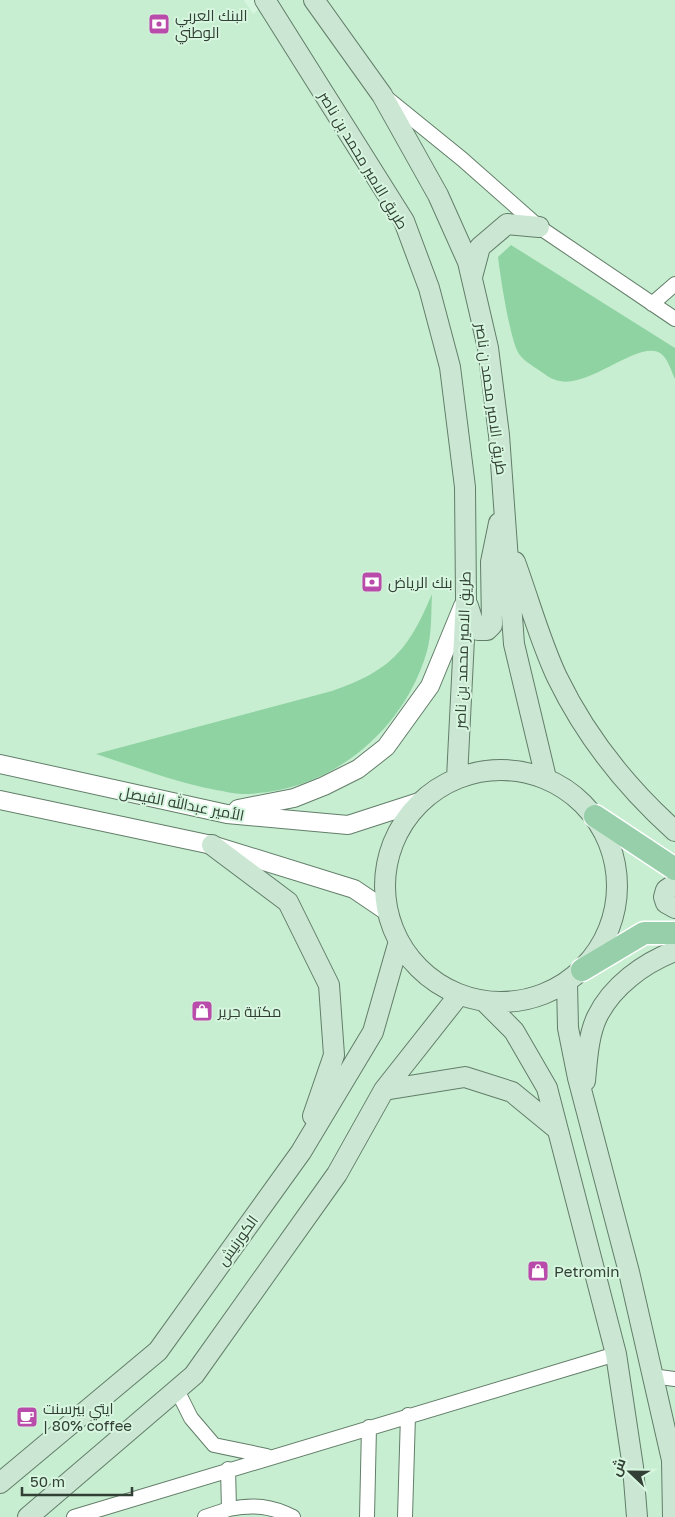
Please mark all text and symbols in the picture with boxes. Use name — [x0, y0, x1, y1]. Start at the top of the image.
place label: البنك العربي الوطني — [175, 6, 247, 45]
bank icon: البنك العربي الوطني — [147, 12, 171, 36]
street label: طريق الامير محمد بن ناصر — [313, 87, 412, 233]
street label: طريق الامير محمد ن ناصر — [470, 321, 512, 476]
bank icon: بنك الرياض — [360, 570, 384, 594]
street label: طريق الامير محمد بن ناصر — [450, 571, 476, 730]
place label: بنك الرياض — [388, 573, 453, 593]
street label: الأمير عبدالله الفيصل — [118, 782, 246, 826]
shop icon: مكتبة جرير — [190, 999, 214, 1023]
place label: مكتبة جرير — [217, 1002, 281, 1021]
street label: الكورنيش — [213, 1211, 263, 1270]
shop icon: Petromin — [526, 1259, 550, 1283]
place label: Petromin — [554, 1262, 620, 1280]
place label: ايتي بيرسنت | 80% coffee — [43, 1399, 132, 1434]
cafe icon: ايتي بيرسنت | 80% coffee — [15, 1405, 39, 1429]
north arrow — [605, 1447, 655, 1497]
text: ش — [606, 1455, 630, 1479]
scale bar — [22, 1464, 132, 1496]
text: 50 m — [30, 1472, 65, 1490]

